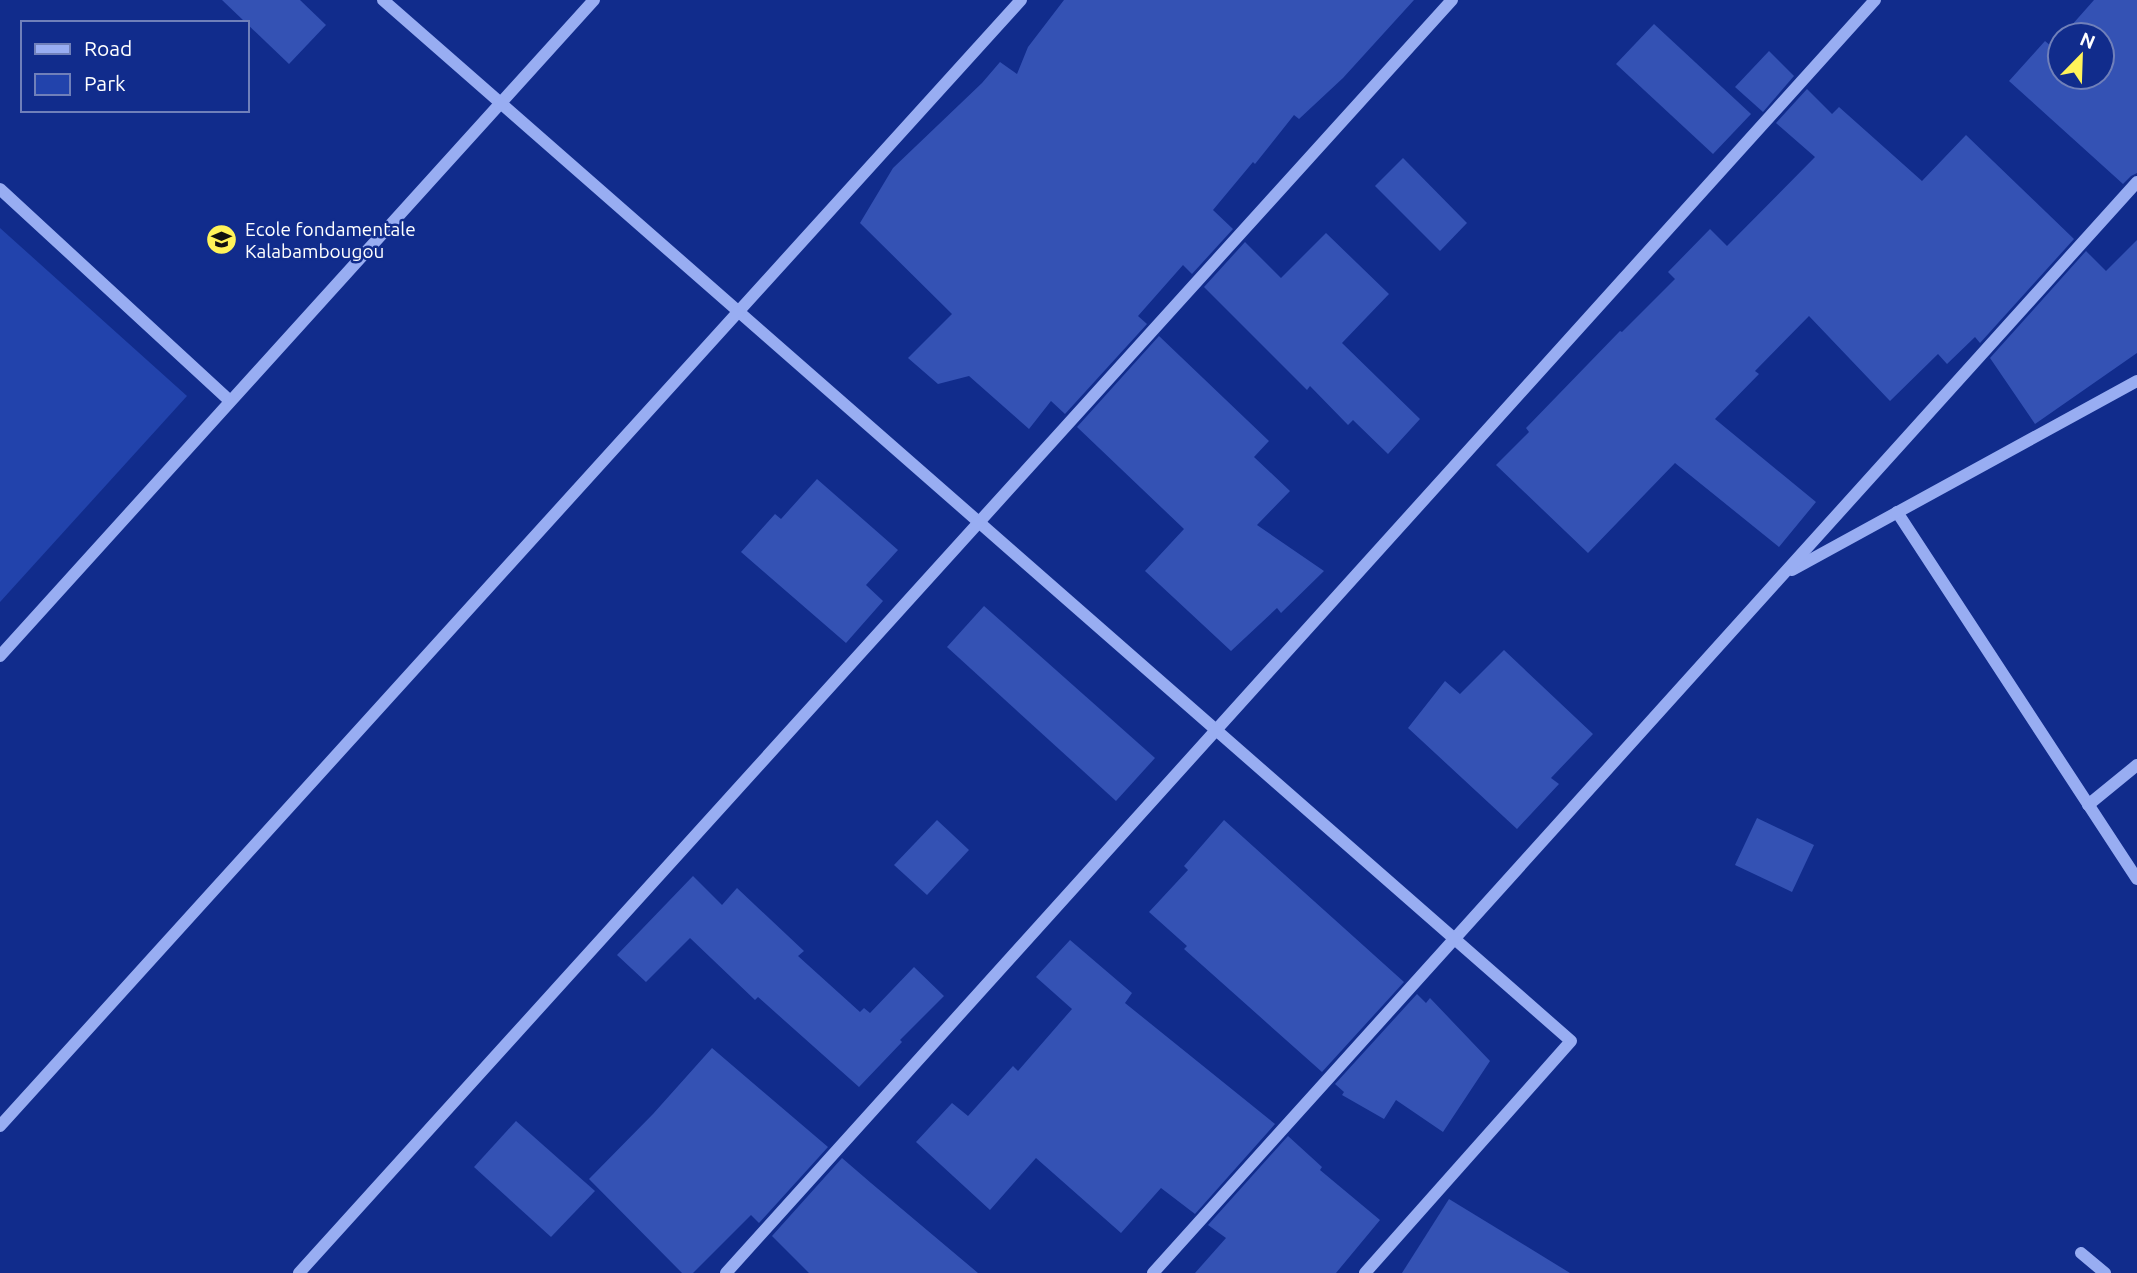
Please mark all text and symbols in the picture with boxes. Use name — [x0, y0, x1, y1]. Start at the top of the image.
legend — [21, 21, 248, 112]
north arrow — [2046, 21, 2116, 91]
text: N — [2077, 27, 2098, 53]
text: Road — [84, 36, 132, 60]
text: Park — [84, 71, 126, 95]
place label: Ecole fondamentale Kalabambougou — [245, 218, 416, 262]
school or university icon: Ecole fondamentale Kalabambougou — [205, 223, 239, 257]

